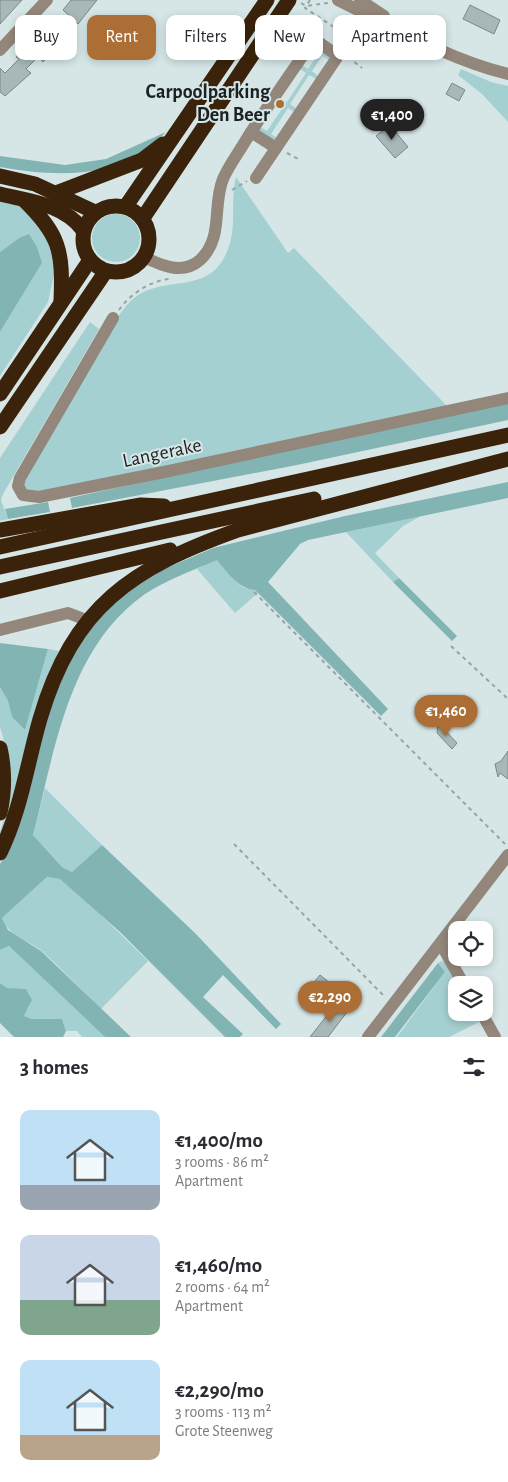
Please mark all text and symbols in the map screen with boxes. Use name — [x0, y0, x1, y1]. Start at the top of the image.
chip: Buy — [15, 15, 77, 60]
chip: Rent — [87, 15, 156, 60]
chip: Filters — [166, 15, 245, 60]
chip: New — [255, 15, 323, 60]
chip: Apartment — [333, 15, 446, 60]
place label: Carpoolparking Den Beer — [146, 82, 271, 125]
marker: Carpoolparking Den Beer — [274, 98, 286, 110]
pin: €1,400 — [351, 98, 433, 141]
text: €1,400 — [371, 107, 413, 123]
street label: Langerake — [121, 435, 203, 471]
pin: €1,460 — [405, 694, 487, 737]
text: €1,460 — [425, 703, 467, 719]
map controls — [448, 921, 493, 1021]
button: locate — [448, 921, 493, 966]
button: layers — [448, 976, 493, 1021]
pin: €2,290 — [289, 980, 371, 1023]
text: €2,290 — [309, 989, 351, 1005]
icon: filters — [460, 1053, 488, 1081]
text: 3 homes — [20, 1057, 89, 1078]
icon: home — [60, 1130, 120, 1190]
text: €1,400/mo — [175, 1130, 263, 1151]
text: 3 rooms · 86 m² — [175, 1154, 269, 1170]
text: Apartment — [175, 1173, 243, 1189]
icon: home — [60, 1255, 120, 1315]
text: €1,460/mo — [175, 1255, 262, 1276]
text: 2 rooms · 64 m² — [175, 1279, 270, 1295]
text: Apartment — [175, 1298, 243, 1314]
icon: home — [60, 1380, 120, 1440]
text: €2,290/mo — [175, 1380, 264, 1401]
text: 3 rooms · 113 m² — [175, 1404, 271, 1420]
text: Grote Steenweg — [175, 1423, 273, 1439]

